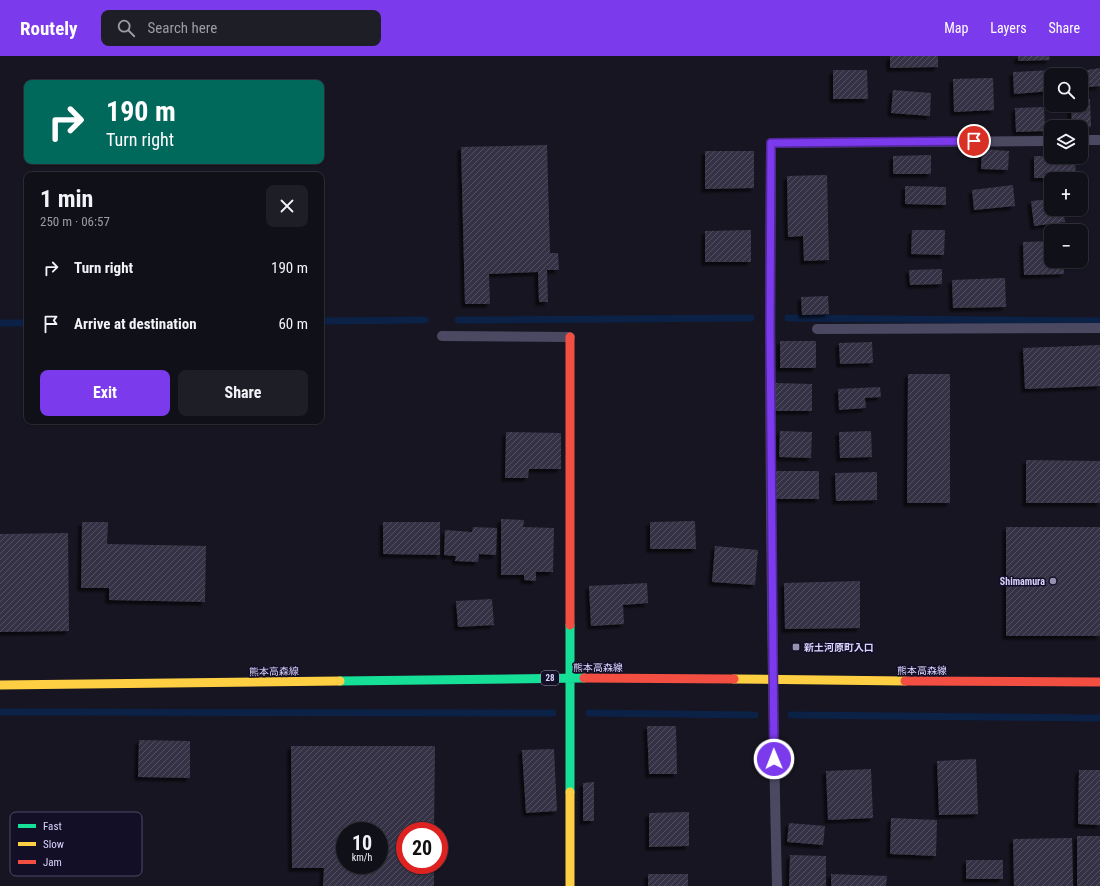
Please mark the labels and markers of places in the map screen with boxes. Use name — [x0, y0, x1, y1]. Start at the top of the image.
pin — [957, 124, 991, 158]
place label: Shimamura — [1000, 576, 1045, 587]
marker: Shimamura — [1048, 576, 1058, 586]
marker: 新土河原町入口 — [791, 642, 801, 652]
place label: 新土河原町入口 — [804, 642, 874, 653]

